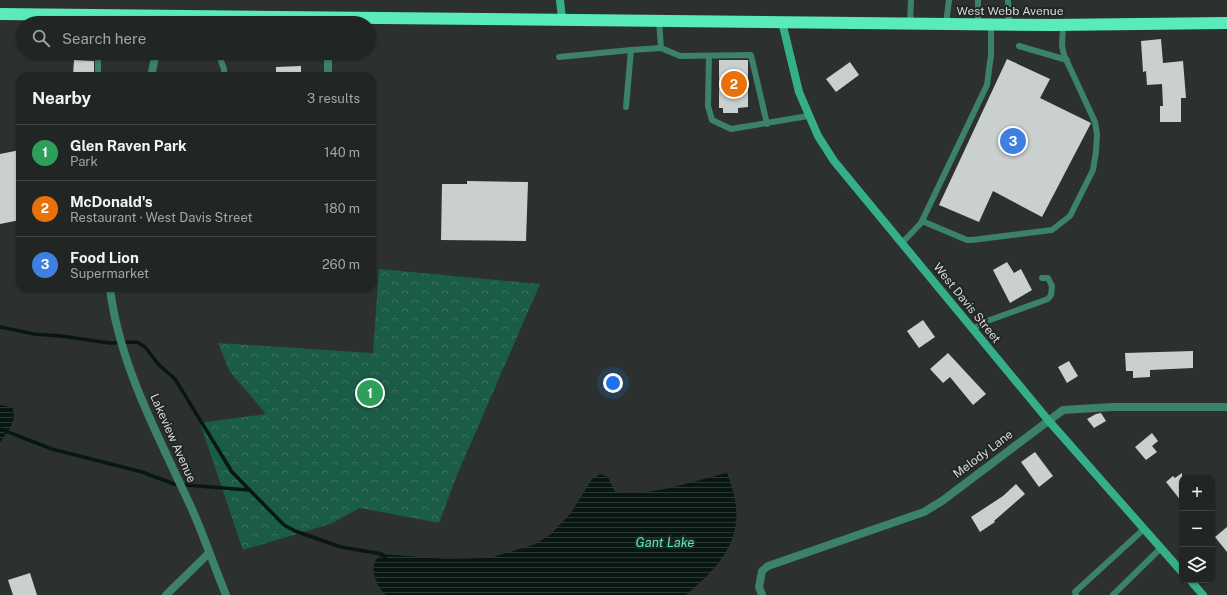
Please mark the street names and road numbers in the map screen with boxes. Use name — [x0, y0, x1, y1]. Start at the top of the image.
street label: West Webb Avenue — [957, 4, 1064, 18]
street label: West Davis Street — [930, 260, 1004, 346]
street label: Lakeview Avenue — [147, 391, 199, 485]
street label: Melody Lane — [950, 427, 1016, 481]

